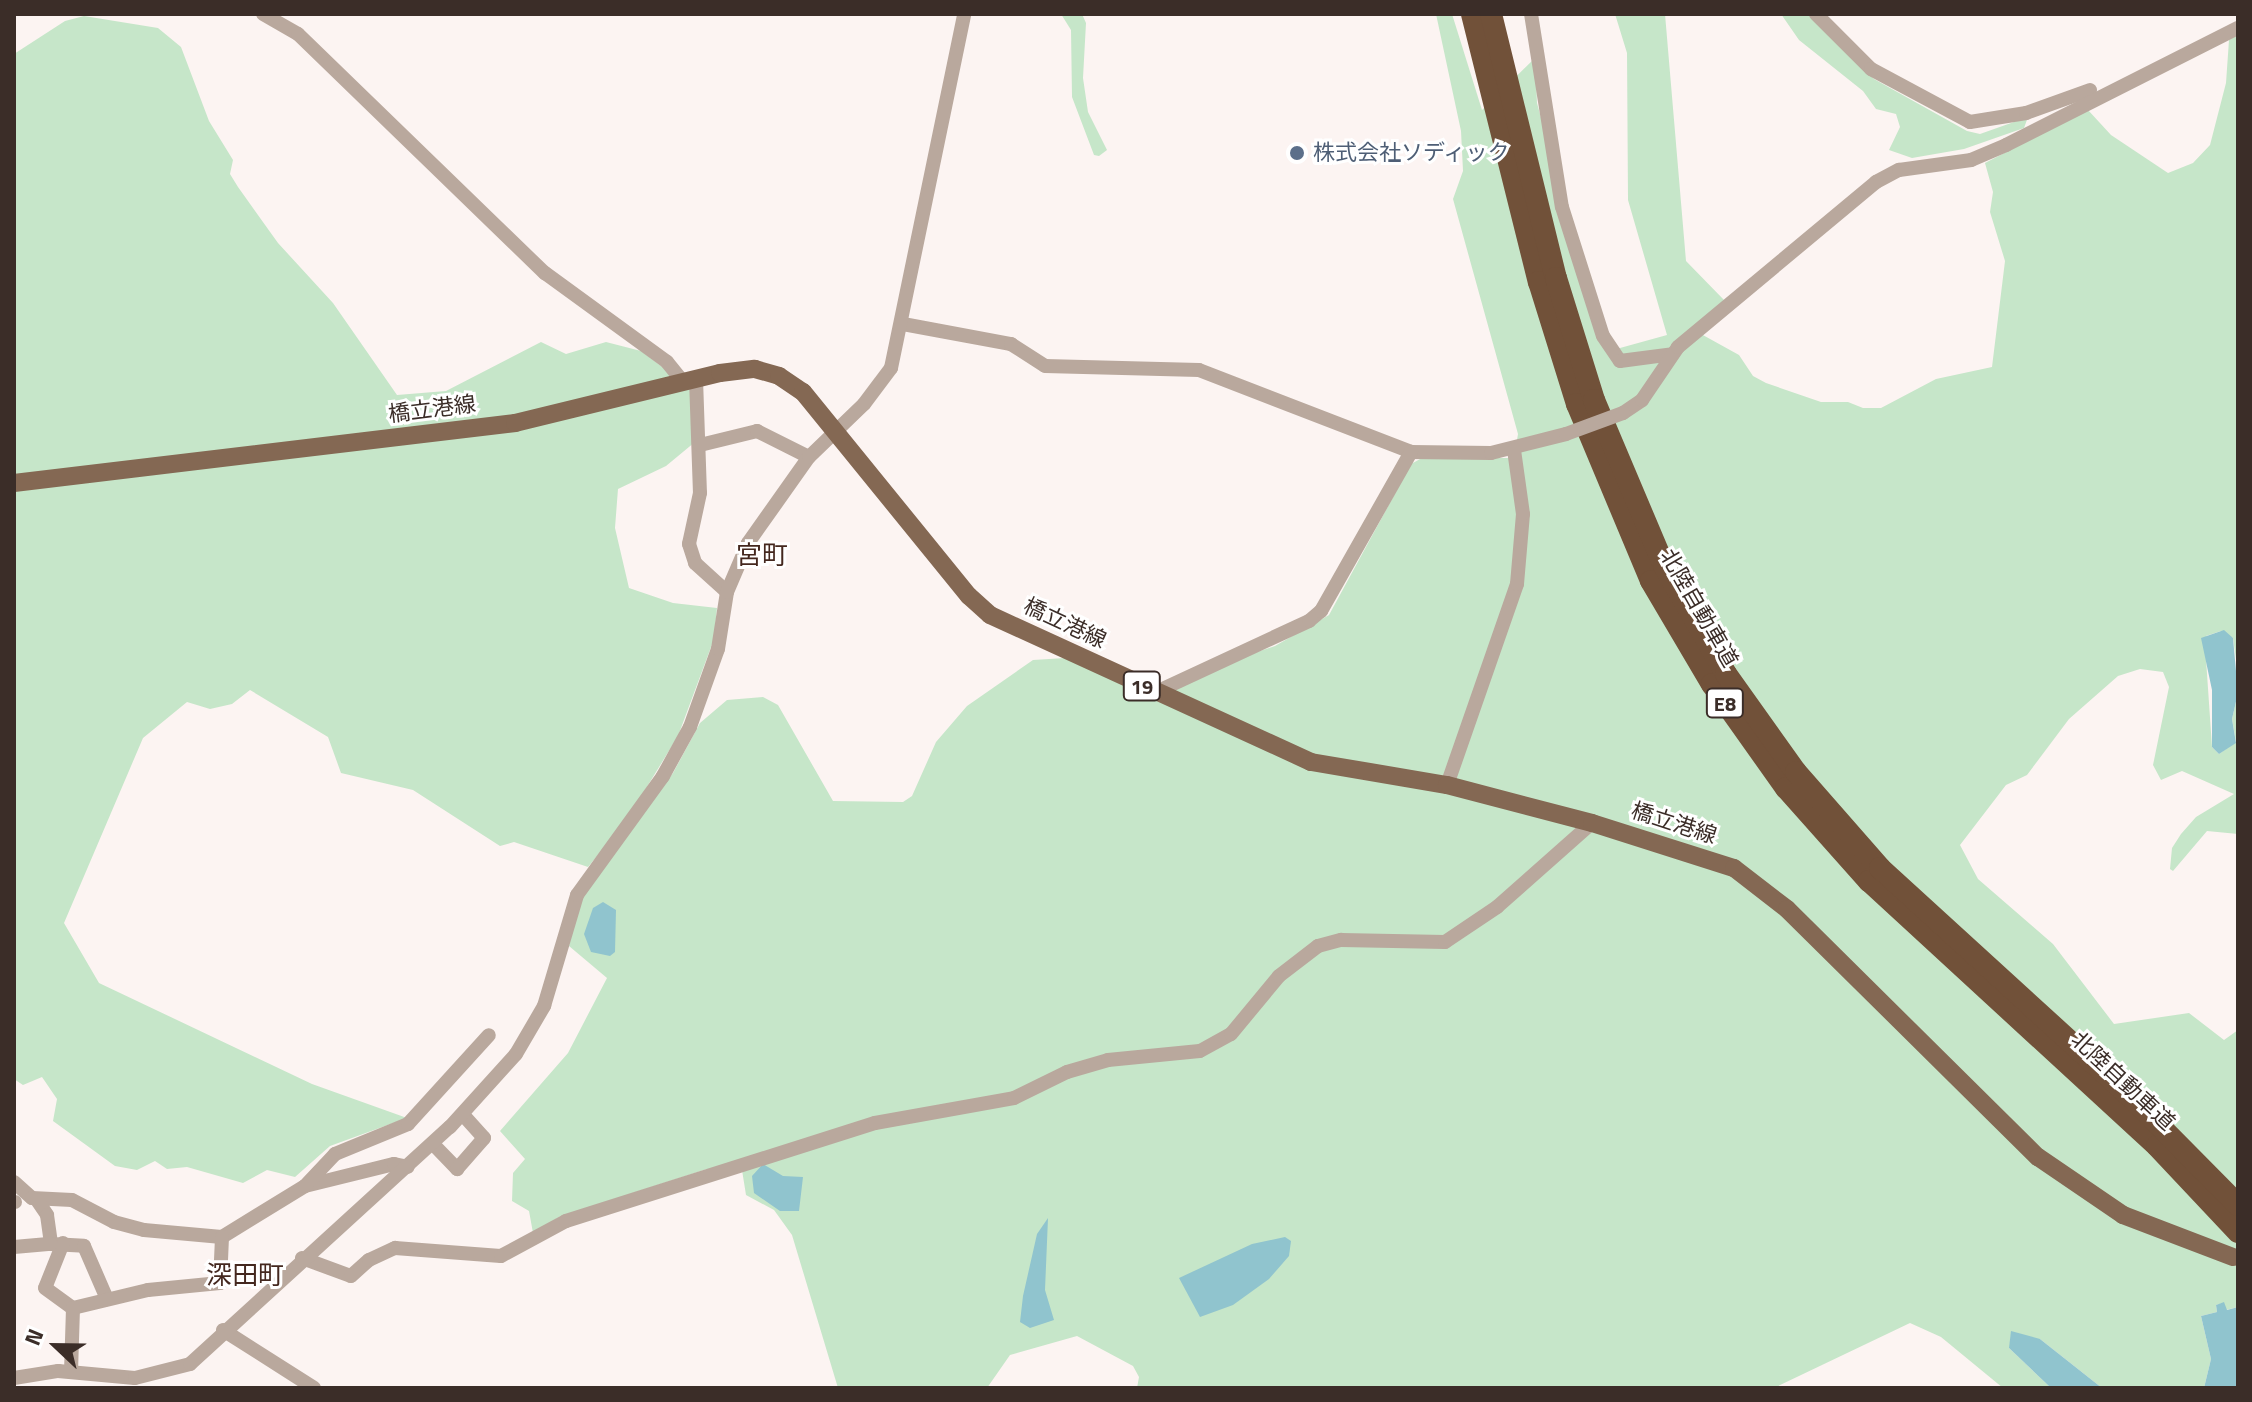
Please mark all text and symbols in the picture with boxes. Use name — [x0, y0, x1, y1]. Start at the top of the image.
place label: 株式会社ソディック — [1313, 140, 1511, 166]
marker: 株式会社ソディック — [1288, 144, 1306, 162]
street label: 橋立港線 — [387, 391, 477, 427]
district label: 宮町 — [736, 539, 788, 571]
street label: 北陸自動車道 — [1655, 544, 1743, 672]
street label: 橋立港線 — [1020, 592, 1110, 654]
road number: 19 — [1122, 670, 1162, 702]
road number: E8 — [1705, 687, 1745, 719]
street label: 橋立港線 — [1628, 797, 1720, 849]
street label: 北陸自動車道 — [2066, 1026, 2180, 1136]
district label: 深田町 — [206, 1259, 284, 1291]
north arrow — [16, 1306, 96, 1386]
text: N — [15, 1324, 52, 1350]

